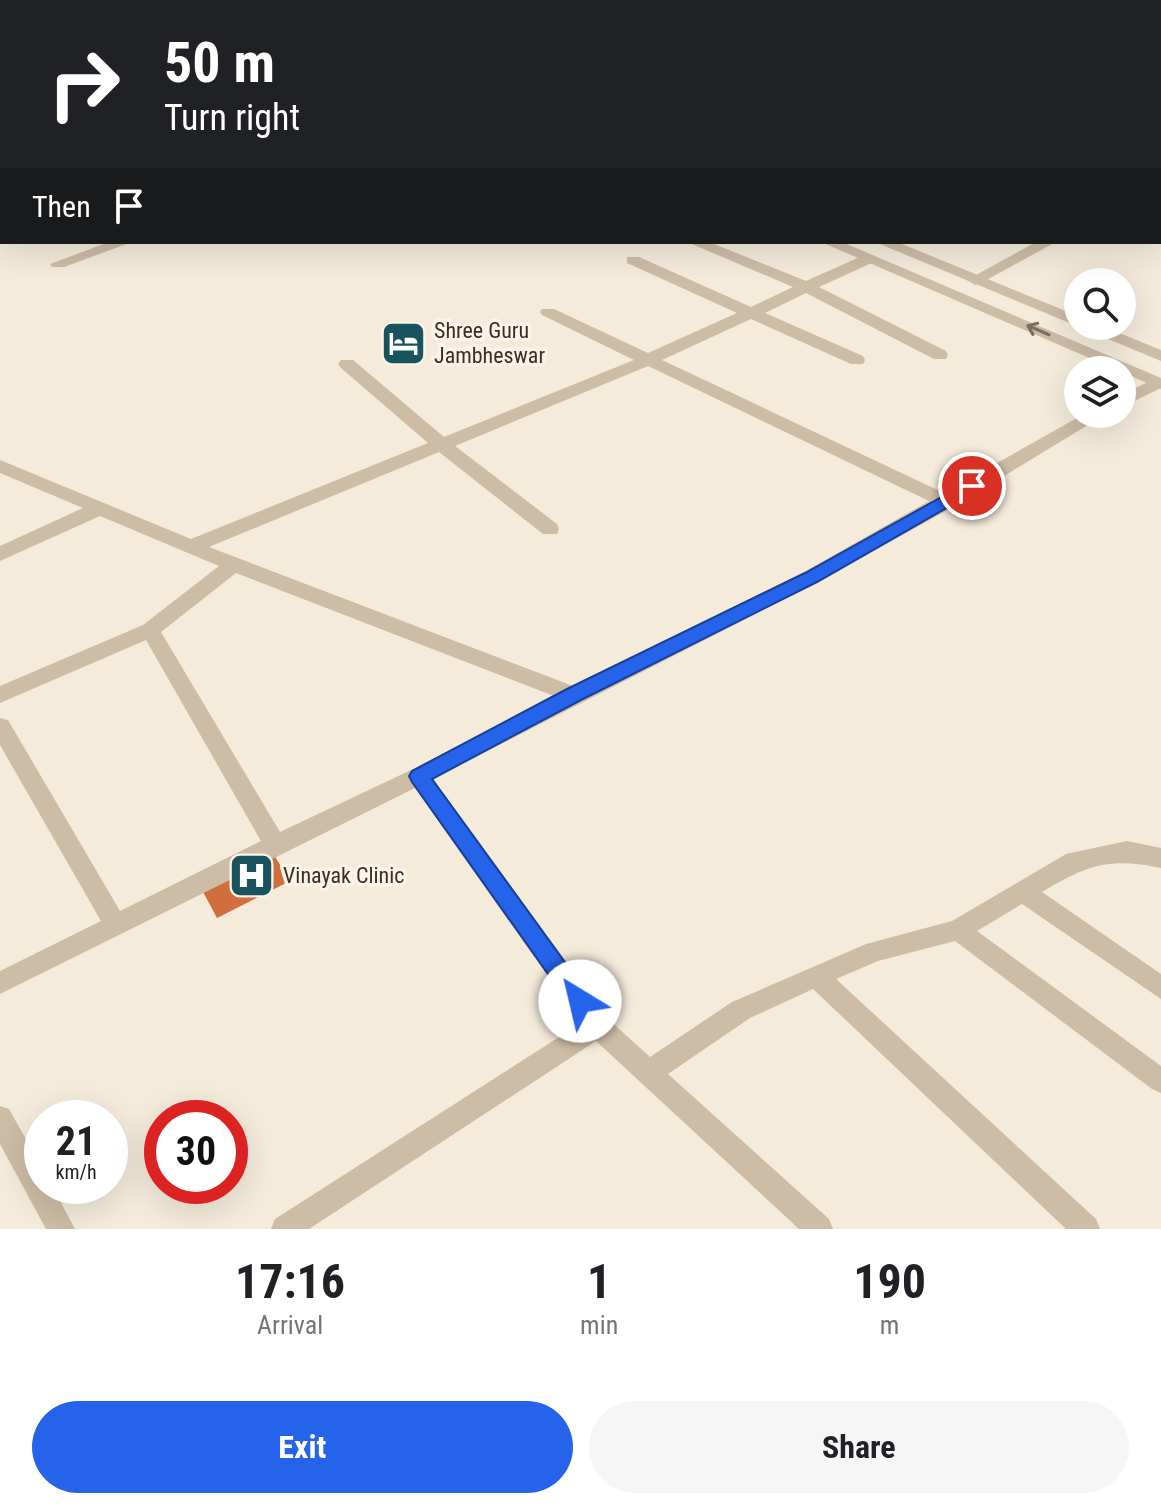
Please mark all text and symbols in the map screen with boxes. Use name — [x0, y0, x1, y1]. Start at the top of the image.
text: 50 m — [164, 30, 275, 96]
icon: right — [32, 32, 136, 136]
text: Turn right — [164, 97, 300, 139]
icon: arrive — [107, 184, 151, 228]
text: Then — [32, 189, 91, 224]
map controls — [1064, 268, 1136, 428]
button: search — [1064, 268, 1136, 340]
place label: Shree Guru Jambheswar — [434, 318, 545, 368]
hotel icon: Shree Guru Jambheswar — [379, 319, 427, 367]
one-way arrow — [1027, 322, 1051, 337]
button: layers — [1064, 356, 1136, 428]
pin — [938, 452, 1006, 520]
icon: arrive — [950, 464, 994, 508]
hospital icon: Vinayak Clinic — [228, 851, 276, 899]
place label: Vinayak Clinic — [283, 863, 404, 888]
position arrow — [538, 959, 622, 1043]
speed limit sign: 30 — [144, 1100, 248, 1204]
text: 21 — [56, 1118, 96, 1165]
text: km/h — [55, 1160, 97, 1184]
text: 17:16 — [235, 1253, 345, 1310]
text: 1 — [587, 1253, 611, 1310]
text: 190 — [853, 1253, 926, 1310]
text: Arrival — [257, 1310, 323, 1340]
text: min — [580, 1310, 618, 1340]
text: m — [880, 1310, 899, 1340]
button: Exit — [32, 1401, 573, 1493]
button: Share — [589, 1401, 1129, 1493]

